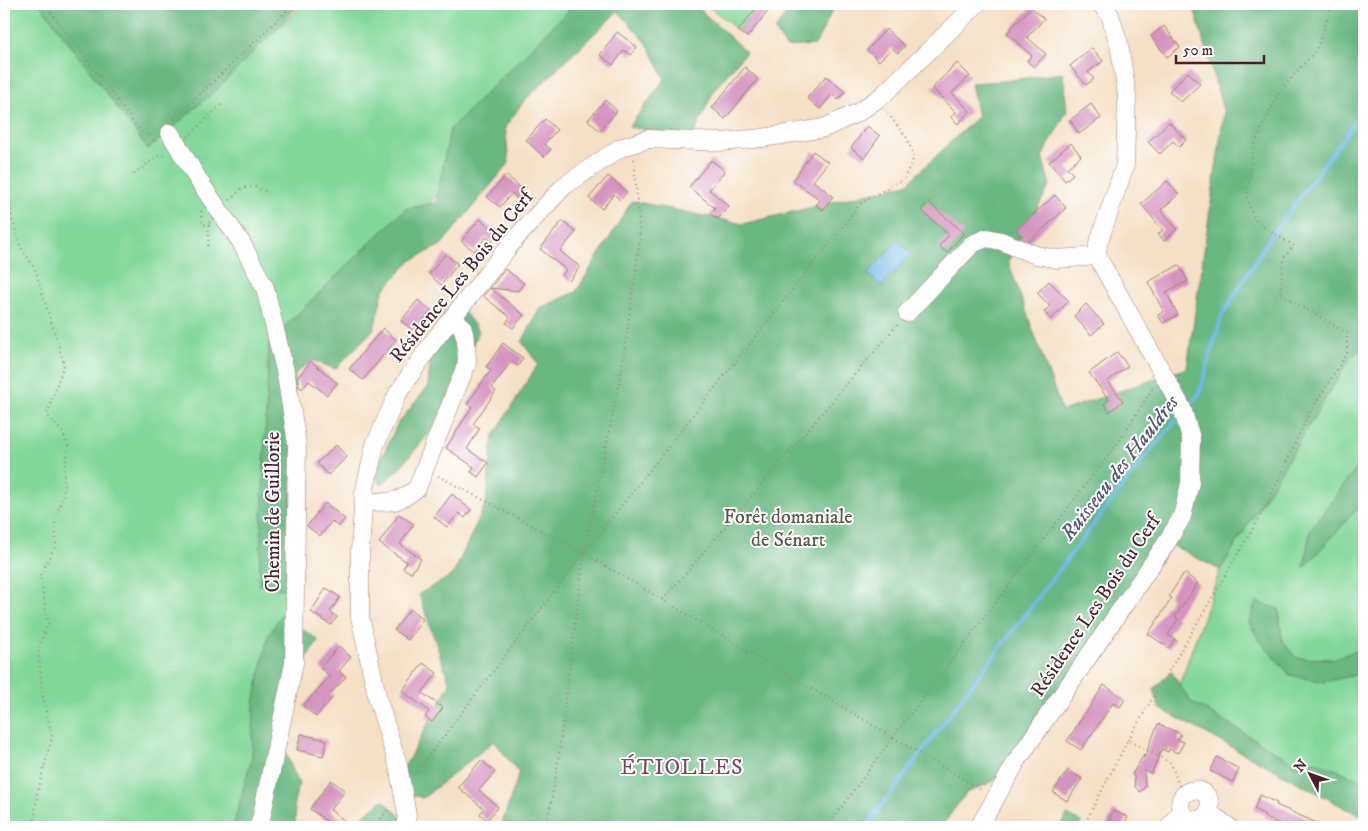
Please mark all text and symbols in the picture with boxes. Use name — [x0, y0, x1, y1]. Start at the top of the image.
scale bar — [1176, 32, 1263, 64]
text: 50 m — [1183, 41, 1213, 60]
street label: Résidence Les Bois du Cerf — [385, 183, 542, 368]
water label: Ruisseau des Hauldres — [1055, 390, 1185, 547]
street label: Chemin de Guillorie — [261, 432, 286, 592]
park label: Forêt domaniale de Sénart — [723, 505, 853, 553]
street label: Résidence Les Bois du Cerf — [1026, 507, 1168, 702]
north arrow — [1286, 748, 1336, 798]
district label: ÉTIOLLES — [620, 754, 744, 781]
text: N — [1290, 756, 1312, 776]

